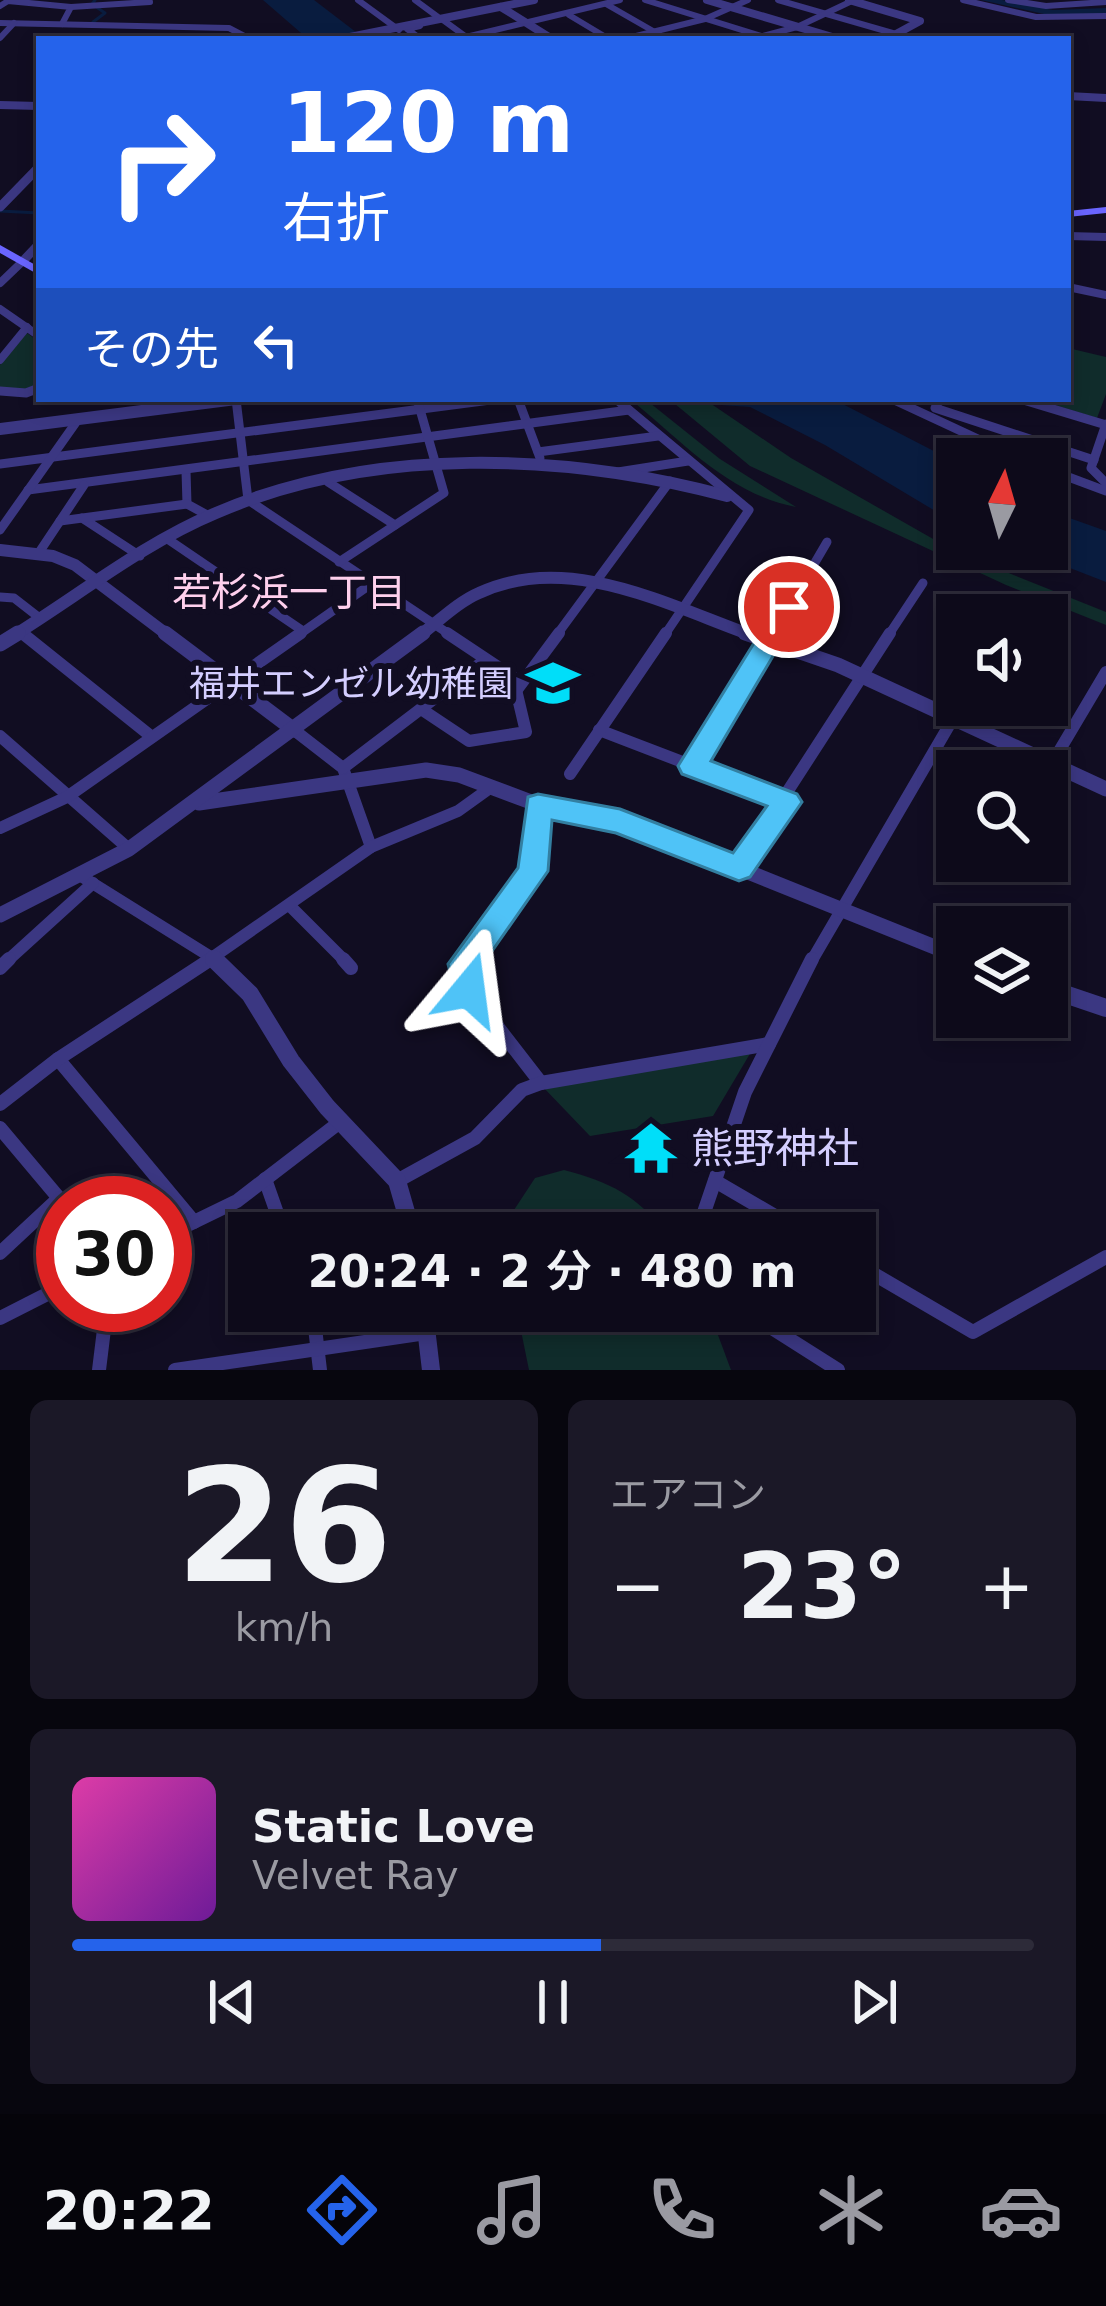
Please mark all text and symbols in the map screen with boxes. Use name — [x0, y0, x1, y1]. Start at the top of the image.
text: 120 m — [282, 74, 574, 172]
icon: right — [84, 84, 240, 240]
text: 右折 — [282, 187, 390, 250]
icon: left — [243, 312, 309, 378]
text: その先 — [84, 323, 219, 376]
north arrow — [936, 438, 1068, 570]
map controls — [936, 438, 1068, 1038]
pin — [738, 556, 840, 658]
district label: 若杉浜一丁目 — [172, 570, 406, 615]
icon: arrive — [756, 574, 822, 640]
button: sound — [936, 594, 1068, 726]
school or university icon: 福井エンゼル幼稚園 — [524, 654, 582, 712]
place label: 福井エンゼル幼稚園 — [189, 663, 513, 704]
button: search — [936, 750, 1068, 882]
button: layers — [936, 906, 1068, 1038]
position arrow — [406, 927, 532, 1053]
temple icon: 熊野神社 — [622, 1119, 680, 1177]
place label: 熊野神社 — [691, 1124, 859, 1173]
speed limit sign: 30 — [36, 1176, 192, 1332]
text: 20:24 · 2 分 · 480 m — [308, 1245, 796, 1298]
text: 26 — [175, 1436, 393, 1618]
text: エアコン — [610, 1472, 766, 1517]
text: 23° — [737, 1534, 907, 1639]
text: − — [610, 1548, 665, 1625]
text: + — [979, 1548, 1034, 1625]
text: km/h — [235, 1605, 333, 1650]
text: Static Love — [252, 1800, 535, 1853]
text: Velvet Ray — [252, 1853, 458, 1898]
icon: previous — [199, 1969, 265, 2035]
icon: pause — [520, 1969, 586, 2035]
icon: next — [841, 1969, 907, 2035]
icon: directions — [300, 2168, 384, 2252]
icon: music — [470, 2168, 554, 2252]
icon: phone — [640, 2168, 724, 2252]
icon: climate — [809, 2168, 893, 2252]
icon: car — [979, 2168, 1063, 2252]
text: 20:22 — [43, 2179, 215, 2242]

